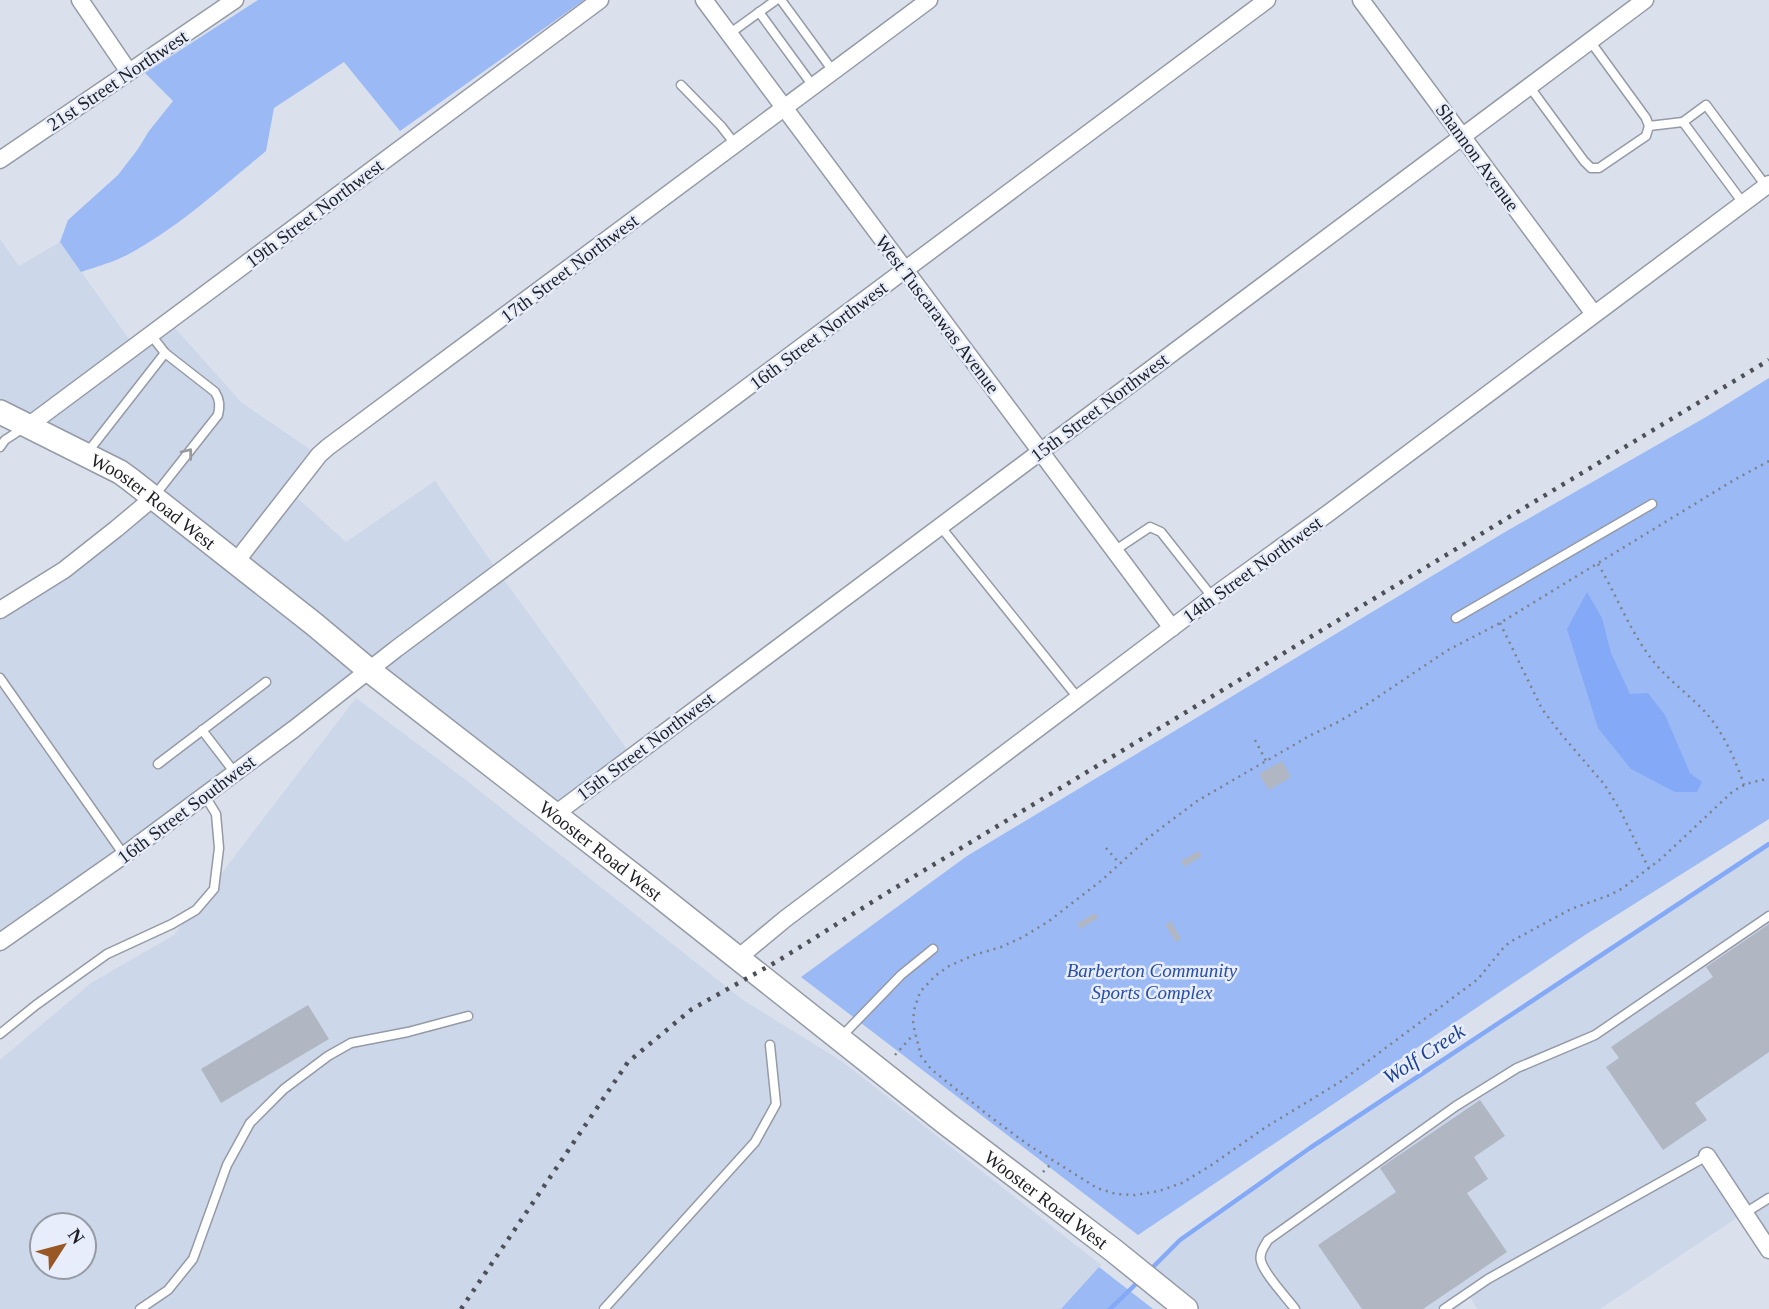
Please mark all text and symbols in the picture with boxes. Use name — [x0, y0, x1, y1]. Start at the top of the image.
street label: 21st Street Northwest — [43, 25, 192, 135]
street label: Shannon Avenue — [1432, 99, 1524, 215]
street label: 19th Street Northwest — [241, 154, 388, 272]
street label: 17th Street Northwest — [496, 209, 643, 327]
street label: West Tuscarawas Avenue — [871, 231, 1004, 397]
street label: 16th Street Northwest — [745, 276, 892, 394]
street label: 15th Street Northwest — [1026, 348, 1173, 466]
street label: Wooster Road West — [87, 449, 220, 554]
one-way arrow — [180, 449, 193, 461]
street label: 14th Street Northwest — [1179, 511, 1326, 627]
street label: 15th Street Northwest — [572, 687, 719, 805]
street label: 16th Street Southwest — [113, 750, 260, 868]
street label: Wooster Road West — [535, 796, 667, 905]
park label: Barberton Community Sports Complex — [1067, 960, 1238, 1003]
water label: Wolf Creek — [1379, 1018, 1470, 1089]
street label: Wooster Road West — [980, 1146, 1113, 1254]
north arrow — [28, 1211, 98, 1281]
text: N — [64, 1225, 89, 1248]

